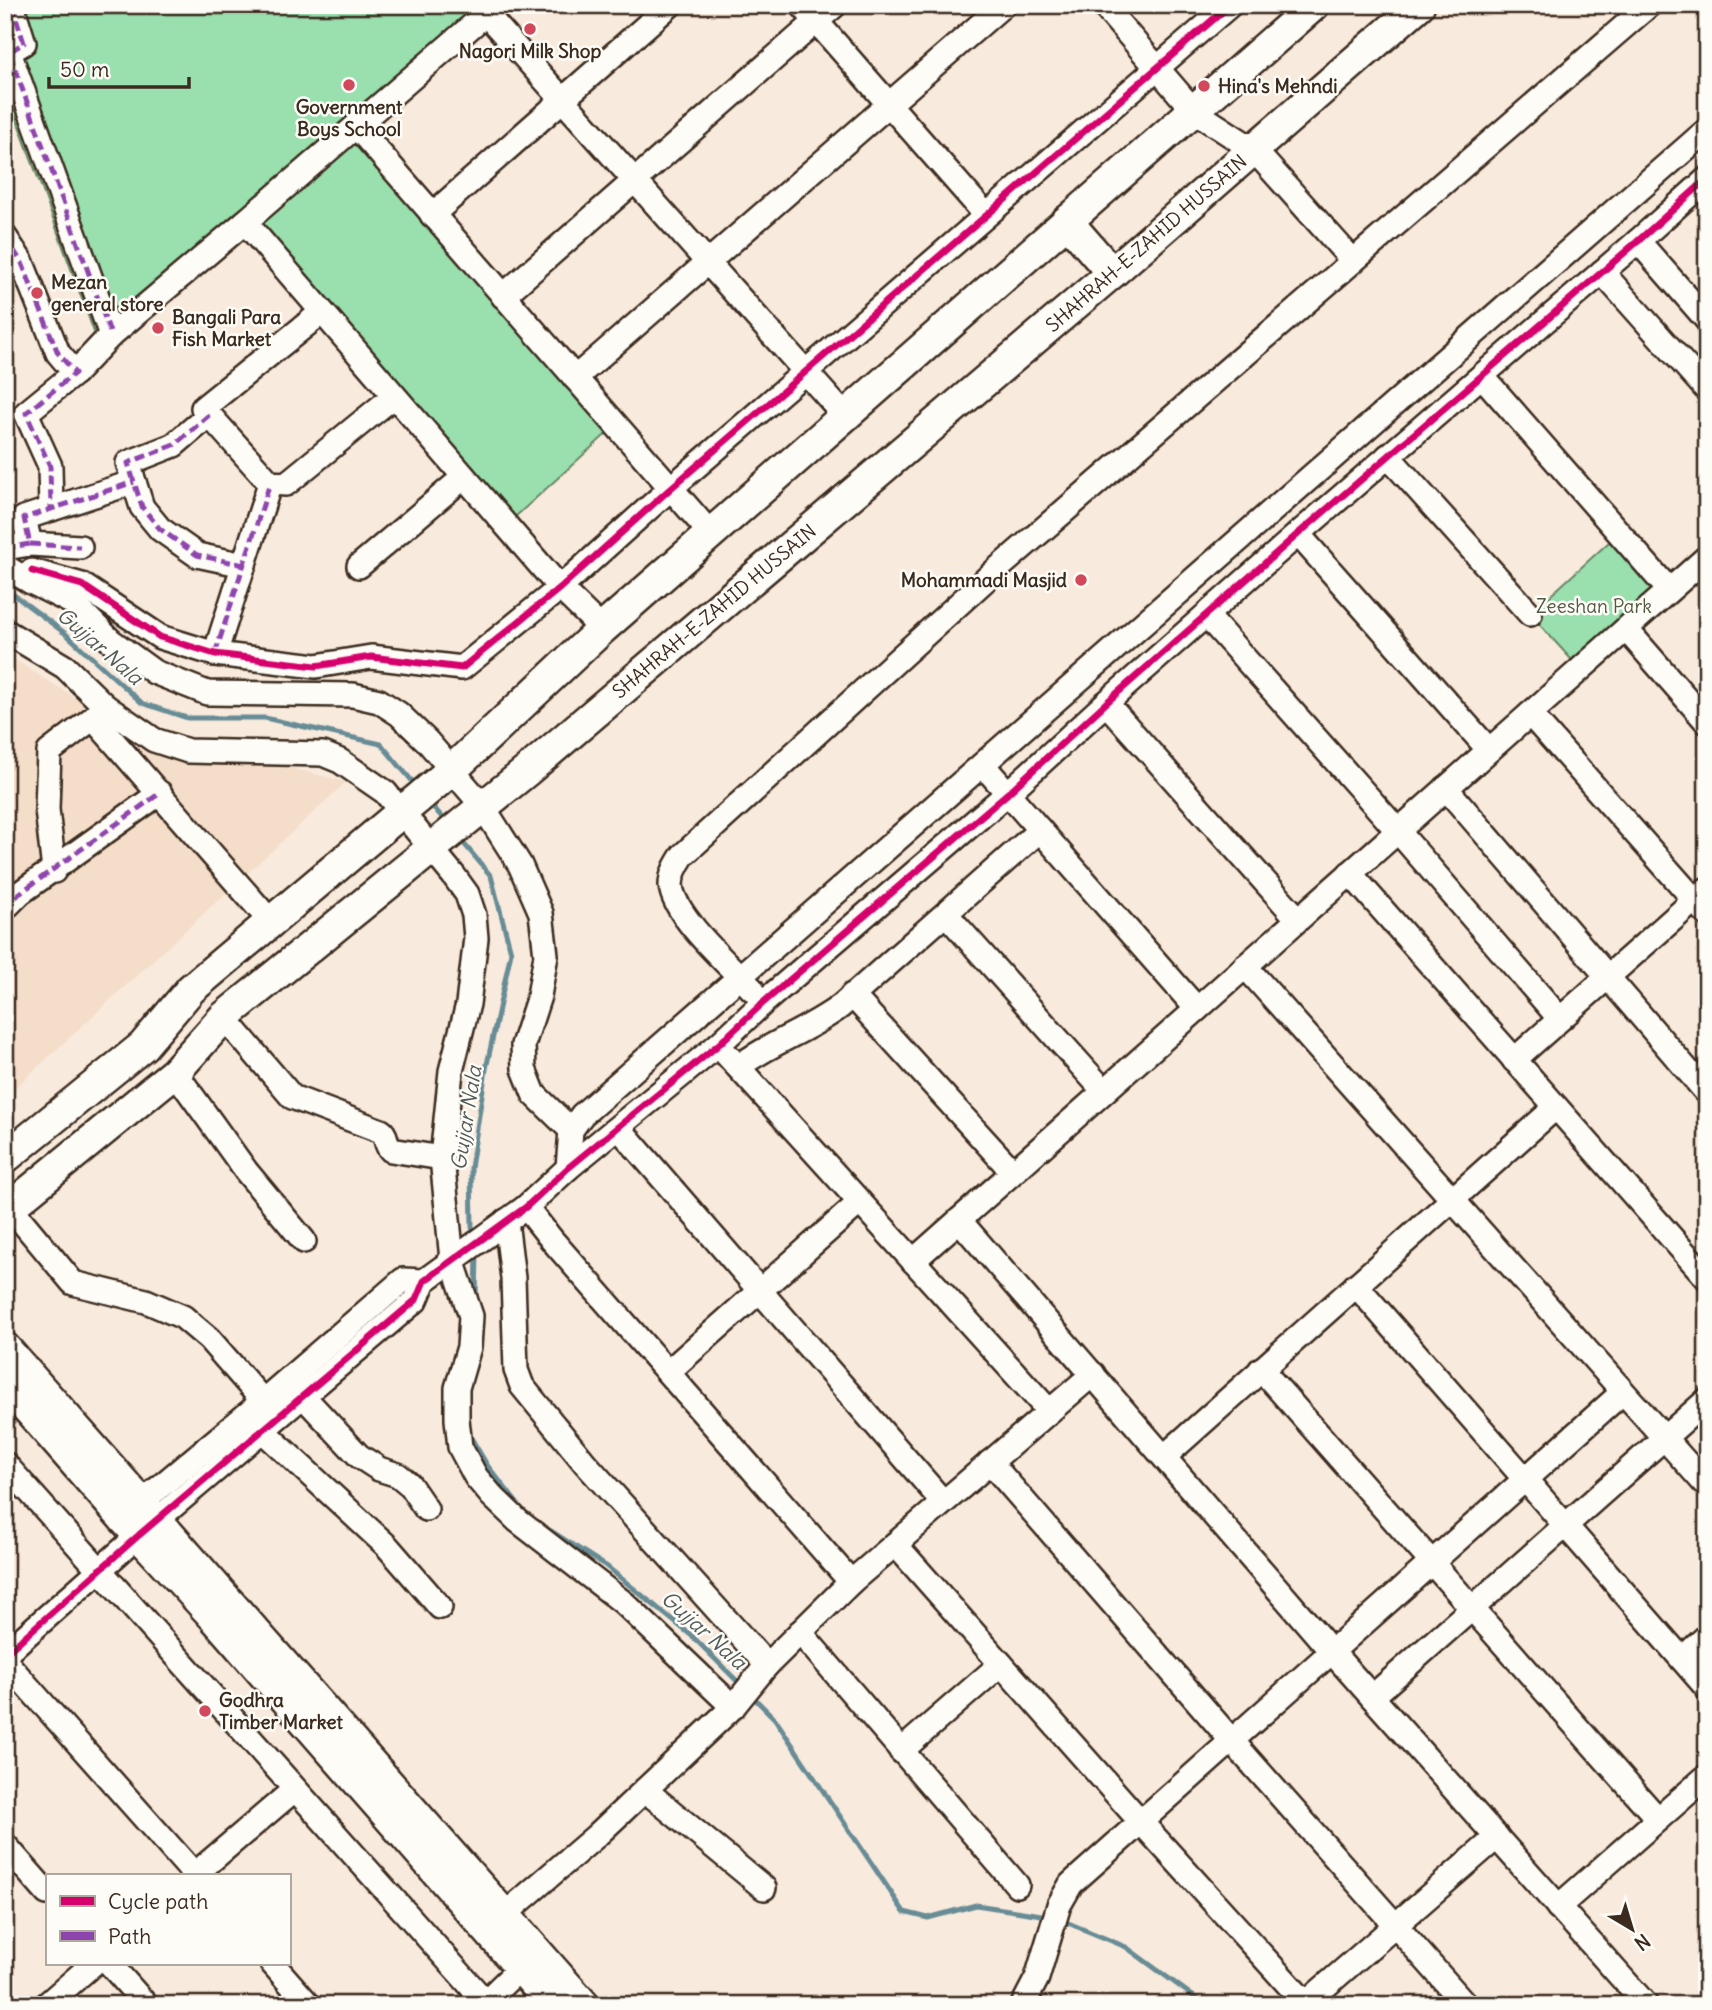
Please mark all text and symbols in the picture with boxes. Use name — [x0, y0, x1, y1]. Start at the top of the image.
marker: Nagori Milk Shop — [522, 21, 538, 37]
place label: Nagori Milk Shop — [459, 39, 601, 63]
scale bar — [49, 46, 189, 90]
text: 50 m — [60, 56, 109, 83]
place label: Hina's Mehndi — [1218, 74, 1337, 98]
marker: Government Boys School — [341, 77, 357, 93]
marker: Hina's Mehndi — [1196, 78, 1212, 94]
place label: Government Boys School — [296, 95, 403, 141]
street label: SHAHRAH-E-ZAHID HUSSAIN — [1041, 149, 1251, 337]
place label: Mezan general store — [51, 270, 163, 316]
marker: Mezan general store — [29, 285, 45, 301]
place label: Bangali Para Fish Market — [172, 305, 281, 351]
marker: Bangali Para Fish Market — [150, 320, 166, 336]
street label: SHAHRAH-E-ZAHID HUSSAIN — [607, 519, 821, 703]
place label: Mohammadi Masjid — [901, 568, 1067, 592]
marker: Mohammadi Masjid — [1073, 572, 1089, 588]
park label: Zeeshan Park — [1536, 594, 1652, 618]
water label: Gujjar Nala — [51, 601, 149, 691]
water label: Gujjar Nala — [444, 1063, 488, 1172]
water label: Gujjar Nala — [656, 1585, 753, 1676]
place label: Godhra Timber Market — [219, 1688, 344, 1734]
marker: Godhra Timber Market — [197, 1703, 213, 1719]
legend — [46, 1874, 290, 1965]
text: Cycle path — [108, 1888, 208, 1915]
north arrow — [1596, 1895, 1666, 1965]
text: Path — [108, 1923, 151, 1950]
text: N — [1630, 1929, 1655, 1956]

